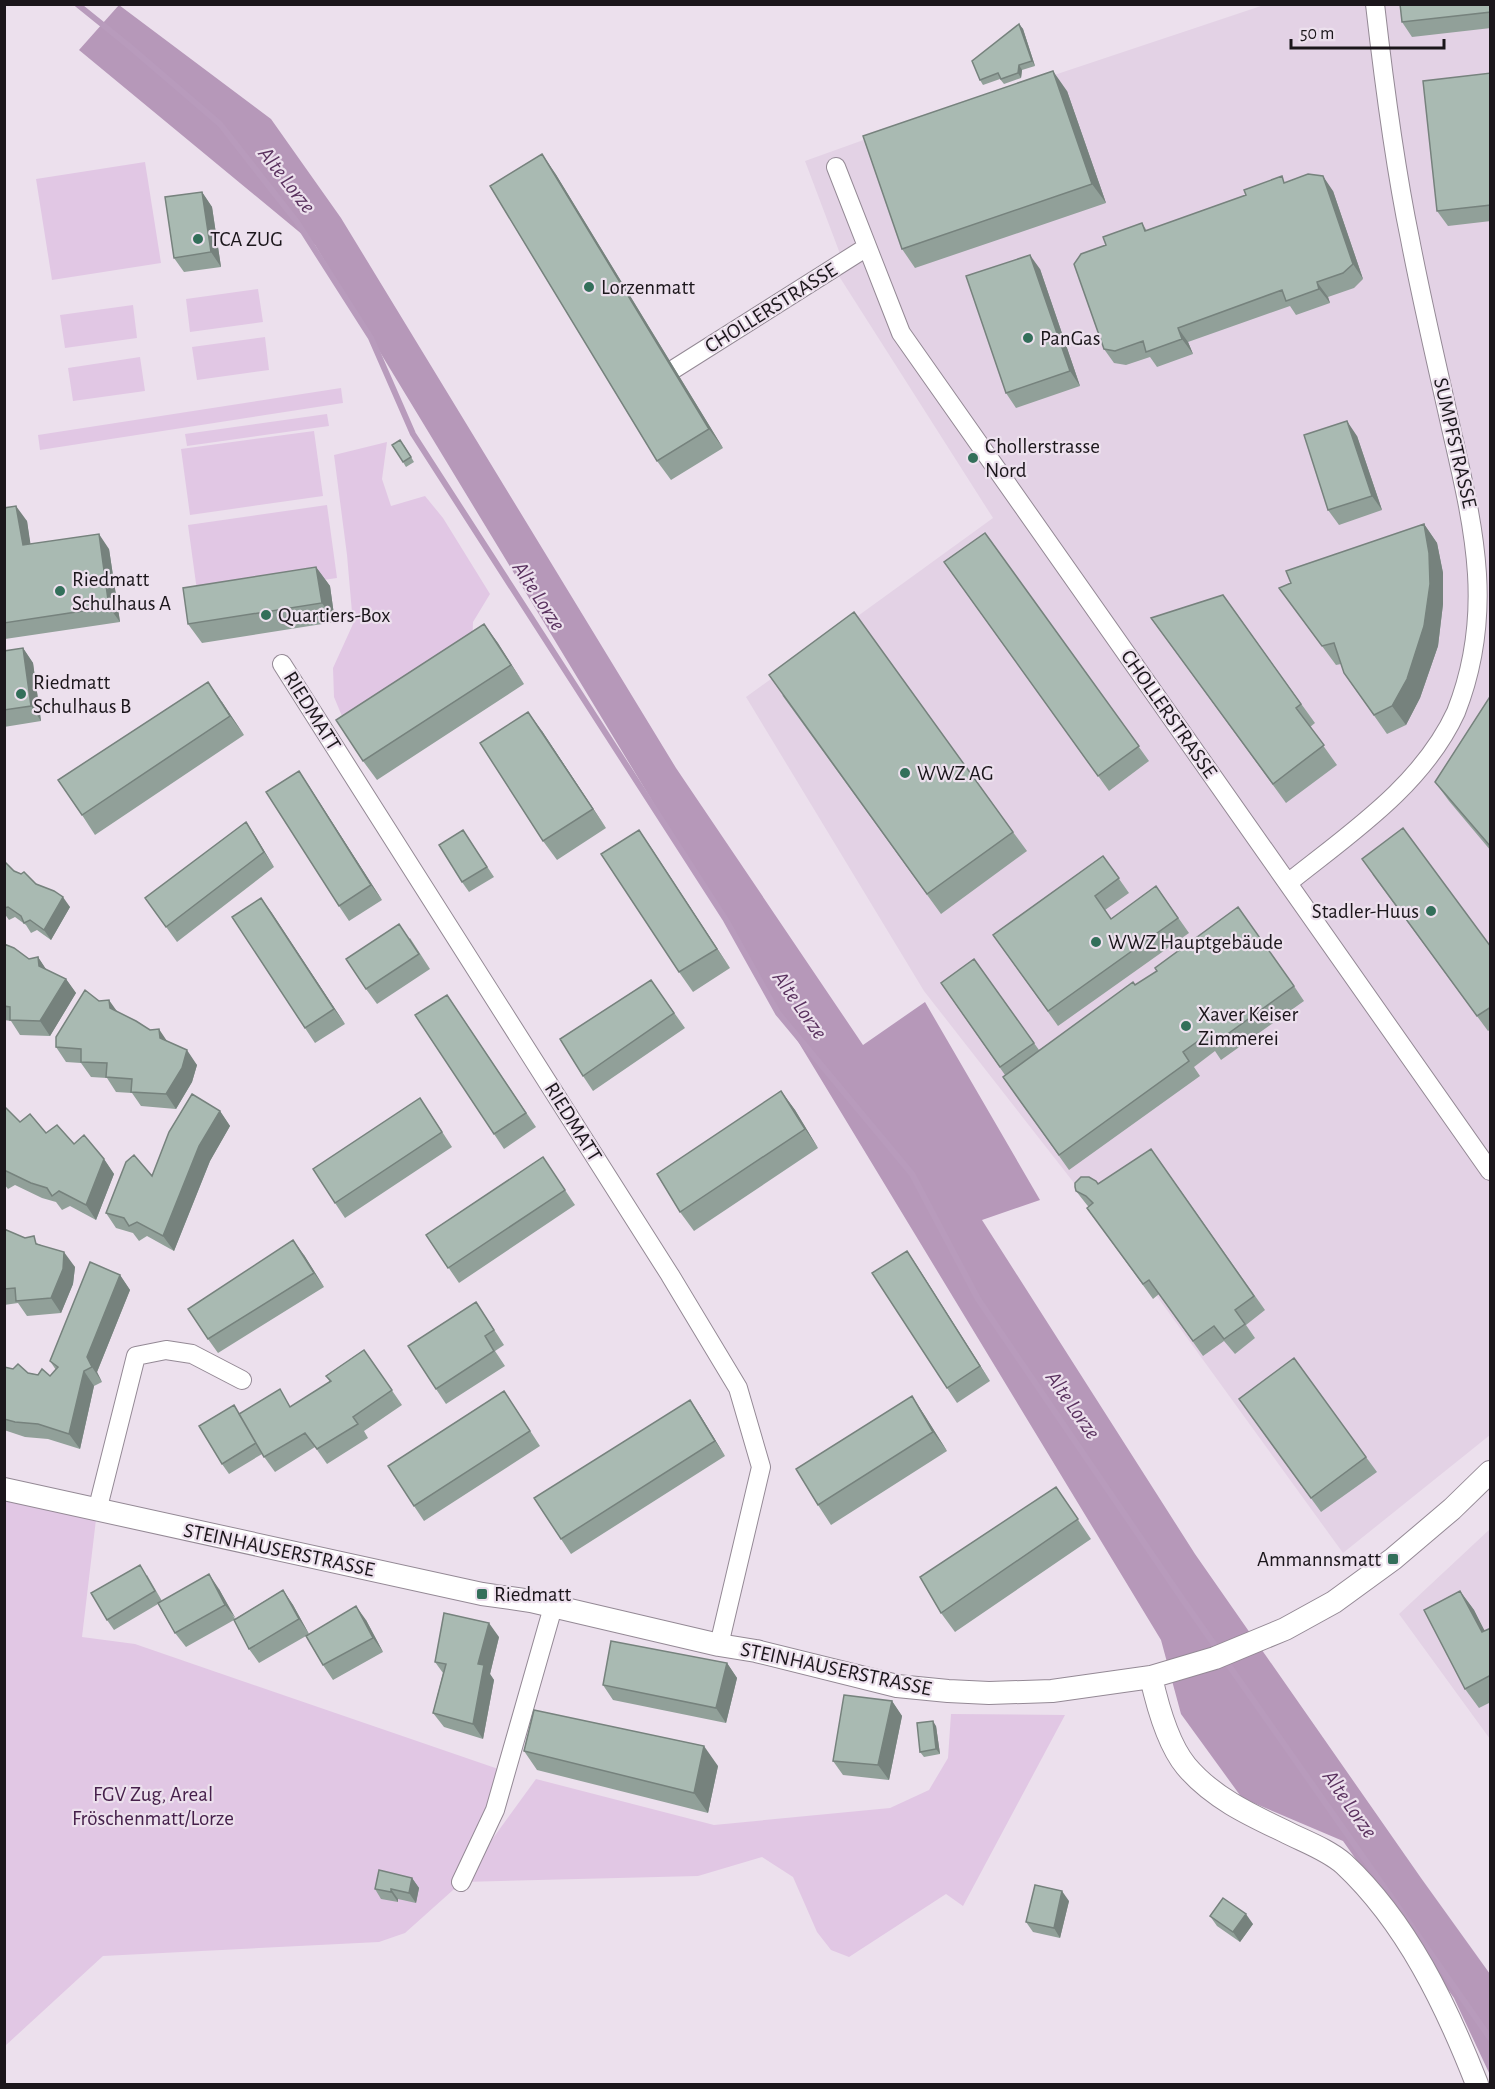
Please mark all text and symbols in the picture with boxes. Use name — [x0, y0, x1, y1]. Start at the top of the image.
scale bar — [1291, 12, 1444, 50]
text: 50 m — [1300, 25, 1334, 43]
water label: Alte Lorze — [254, 142, 320, 217]
place label: TCA ZUG — [210, 229, 283, 250]
marker: TCA ZUG — [191, 232, 205, 246]
street label: CHOLLERSTRASSE — [701, 259, 841, 357]
place label: Lorzenmatt — [601, 277, 695, 298]
marker: Lorzenmatt — [582, 280, 596, 294]
place label: PanGas — [1040, 328, 1101, 349]
marker: PanGas — [1021, 331, 1035, 345]
street label: SUMPFSTRASSE — [1430, 376, 1480, 510]
place label: Chollerstrasse Nord — [985, 436, 1100, 481]
marker: Chollerstrasse Nord — [966, 451, 980, 465]
water label: Alte Lorze — [508, 557, 569, 635]
place label: Riedmatt Schulhaus A — [72, 569, 171, 614]
marker: Riedmatt Schulhaus A — [53, 584, 67, 598]
place label: Quartiers-Box — [278, 605, 390, 626]
marker: Quartiers-Box — [259, 608, 273, 622]
street label: CHOLLERSTRASSE — [1117, 646, 1221, 782]
street label: RIEDMATT — [279, 668, 345, 754]
place label: Riedmatt Schulhaus B — [33, 672, 131, 717]
marker: Riedmatt Schulhaus B — [14, 687, 28, 701]
place label: WWZ AG — [917, 763, 994, 784]
marker: WWZ AG — [898, 766, 912, 780]
place label: Stadler-Huus — [1312, 901, 1419, 922]
marker: Stadler-Huus — [1424, 904, 1438, 918]
place label: WWZ Hauptgebäude — [1108, 932, 1283, 953]
marker: WWZ Hauptgebäude — [1089, 935, 1103, 949]
water label: Alte Lorze — [768, 966, 831, 1043]
place label: Xaver Keiser Zimmerei — [1198, 1004, 1298, 1049]
marker: Xaver Keiser Zimmerei — [1179, 1019, 1193, 1033]
street label: RIEDMATT — [540, 1079, 606, 1165]
water label: Alte Lorze — [1041, 1366, 1104, 1443]
street label: STEINHAUSERSTRASSE — [182, 1520, 376, 1580]
place label: Ammannsmatt — [1257, 1549, 1381, 1570]
marker: Ammannsmatt — [1386, 1552, 1400, 1566]
place label: Riedmatt — [494, 1584, 571, 1605]
marker: Riedmatt — [475, 1587, 489, 1601]
street label: STEINHAUSERSTRASSE — [739, 1639, 933, 1699]
water label: Alte Lorze — [1318, 1765, 1381, 1842]
park label: FGV Zug, Areal Fröschenmatt/Lorze — [72, 1784, 234, 1829]

